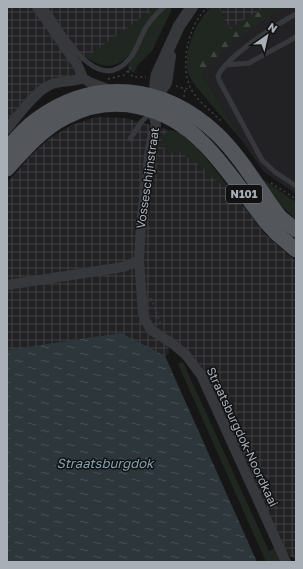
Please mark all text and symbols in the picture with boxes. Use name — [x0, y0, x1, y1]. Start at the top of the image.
north arrow — [247, 16, 287, 56]
text: N — [266, 20, 280, 35]
street label: Vosseschijnstraat — [133, 126, 162, 230]
road number: N101 — [226, 185, 262, 203]
street label: Straatsburgdok-Noordkaai — [203, 365, 281, 509]
water label: Straatsburgdok — [57, 455, 155, 471]

